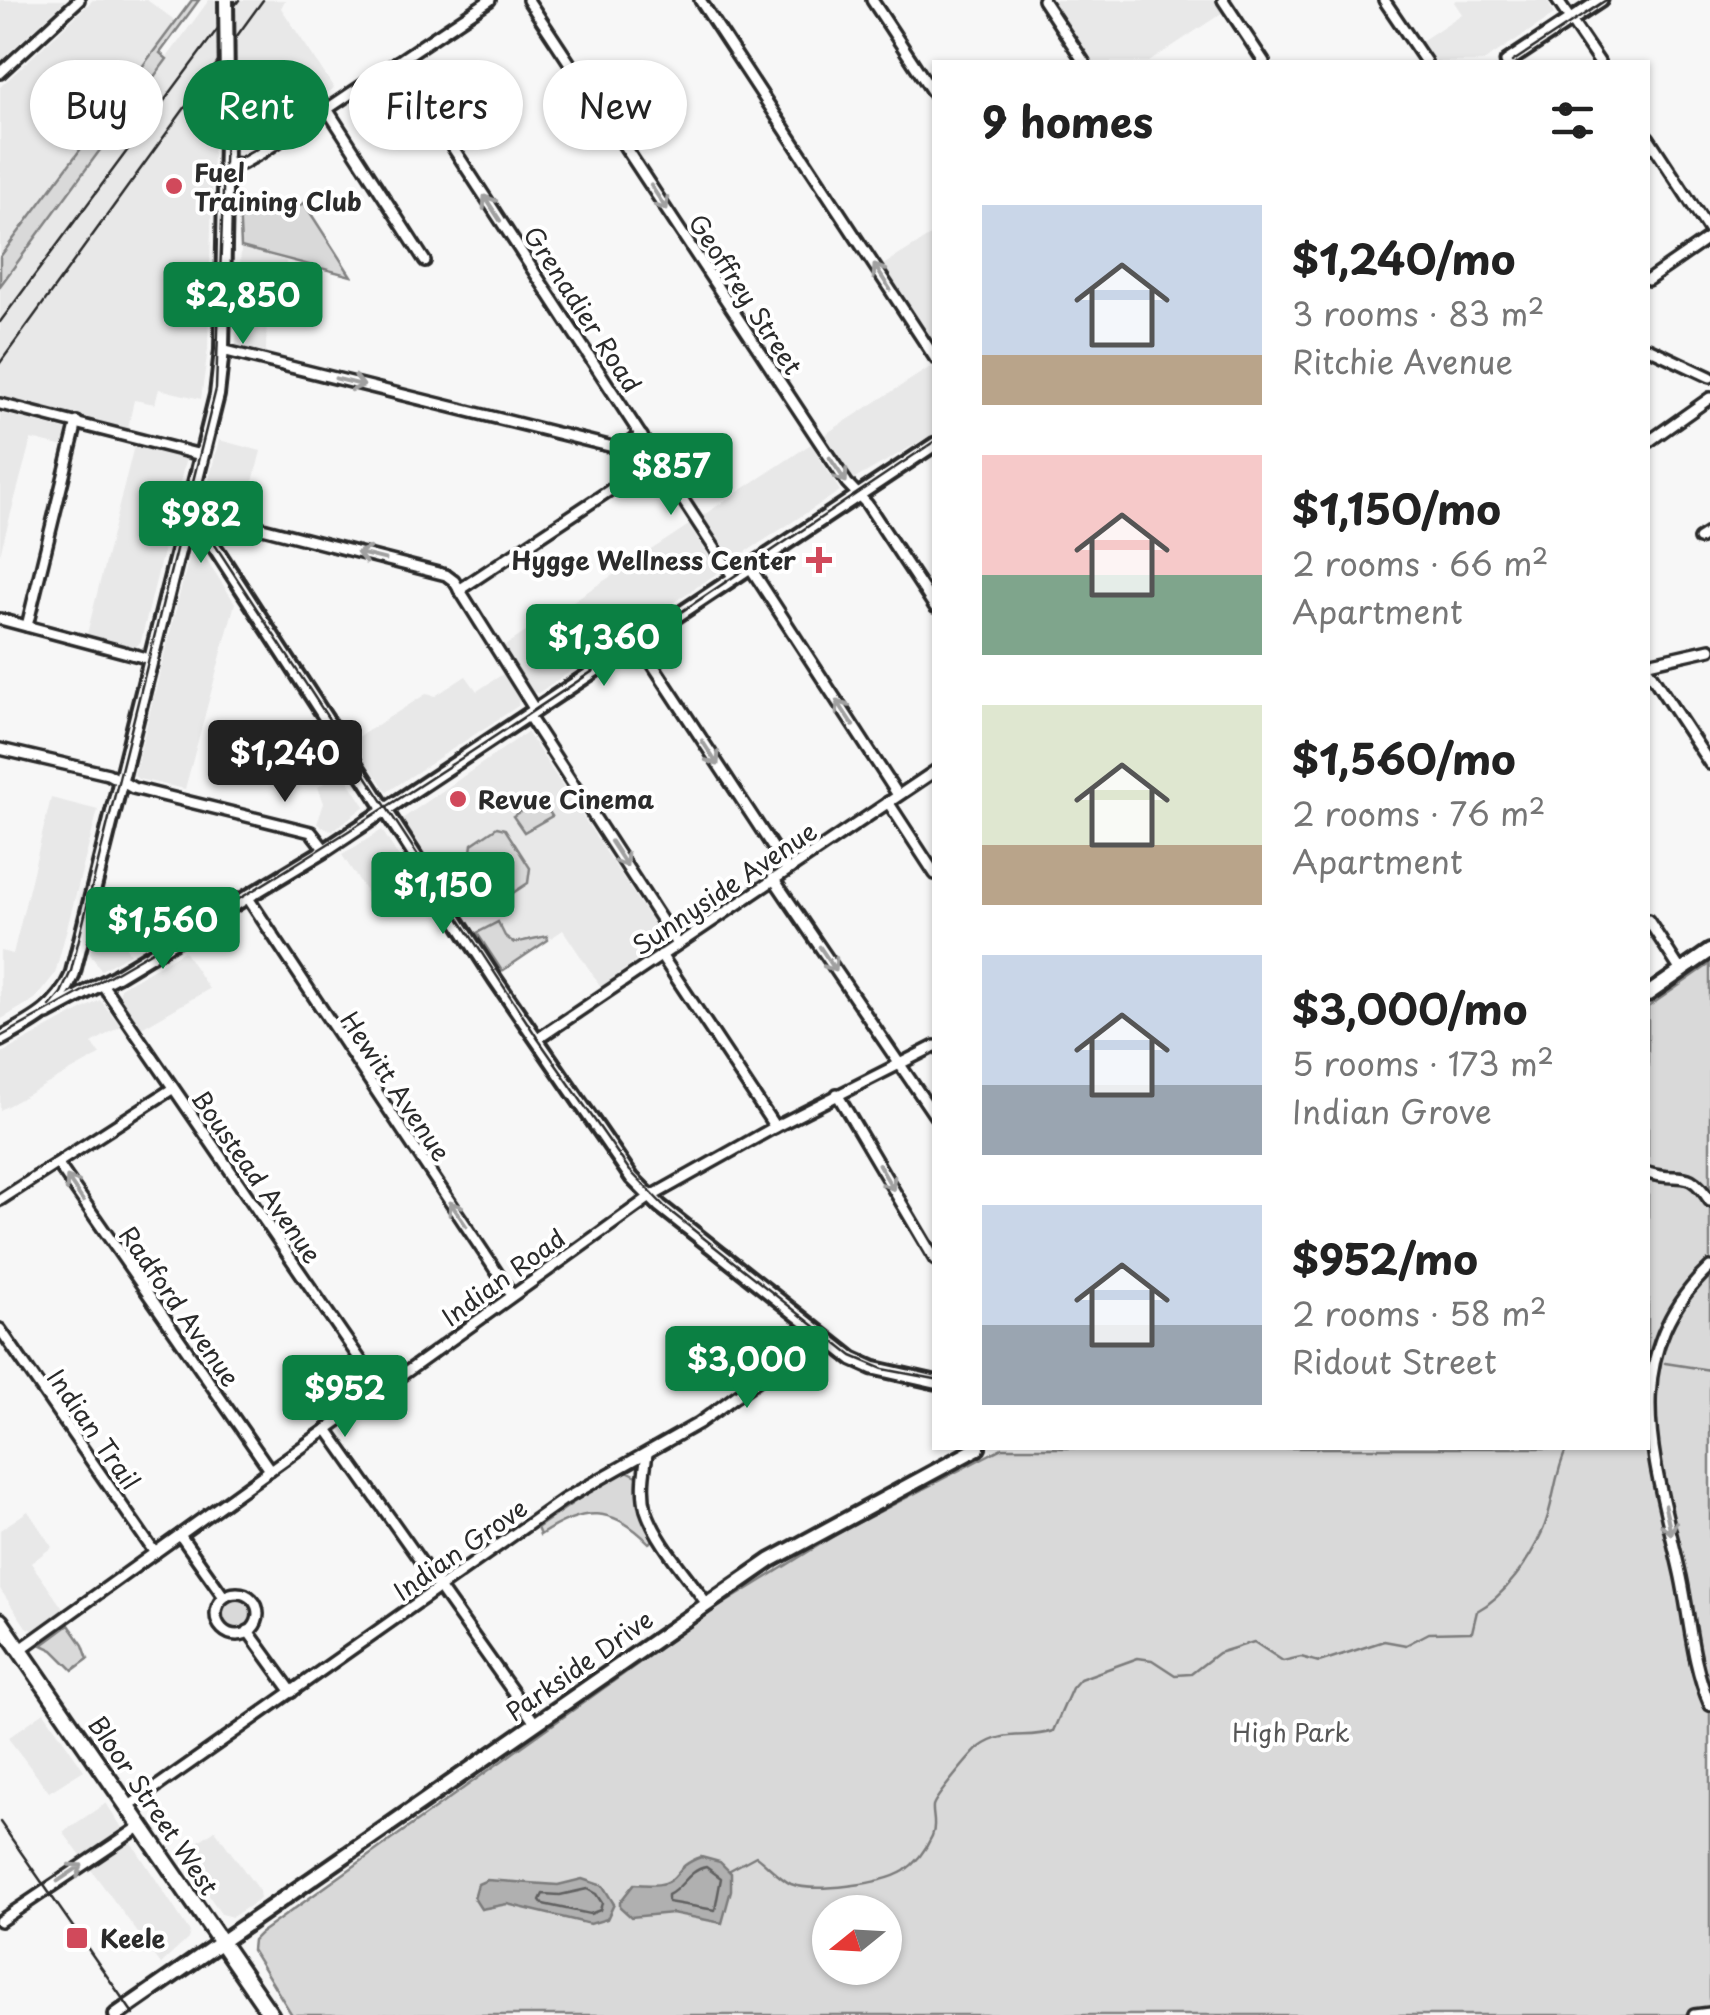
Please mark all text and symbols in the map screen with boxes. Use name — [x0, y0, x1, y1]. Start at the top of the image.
chip: Buy — [30, 60, 163, 150]
chip: Rent — [183, 60, 329, 150]
chip: Filters — [349, 60, 523, 150]
chip: New — [543, 60, 687, 150]
text: 9 homes — [982, 89, 1153, 152]
icon: filters — [1545, 93, 1600, 148]
place label: Fuel Training Club — [194, 153, 362, 220]
marker: Fuel Training Club — [163, 175, 185, 197]
one-way arrow — [648, 184, 669, 212]
one-way arrow — [482, 194, 503, 222]
street label: Geoffrey Street — [680, 206, 812, 382]
street label: Grenadier Road — [515, 218, 651, 400]
text: $1,240/mo — [1292, 226, 1515, 289]
icon: home — [1062, 245, 1182, 365]
pin: $2,850 — [162, 262, 324, 347]
one-way arrow — [871, 263, 892, 291]
text: $2,850 — [185, 270, 301, 318]
text: 3 rooms · 83 m² — [1292, 289, 1545, 337]
text: Ritchie Avenue — [1292, 337, 1513, 385]
one-way arrow — [333, 374, 365, 392]
pin: $857 — [612, 433, 730, 518]
text: $857 — [632, 441, 710, 489]
one-way arrow — [827, 455, 848, 483]
text: $1,150/mo — [1292, 476, 1501, 539]
pin: $982 — [142, 481, 260, 566]
text: $982 — [161, 489, 241, 537]
icon: home — [1062, 495, 1182, 615]
text: 2 rooms · 66 m² — [1292, 539, 1549, 587]
place label: Hygge Wellness Center — [511, 541, 796, 579]
one-way arrow — [356, 546, 388, 564]
marker: Hygge Wellness Center — [806, 547, 832, 573]
text: Apartment — [1292, 587, 1463, 635]
pin: $1,360 — [523, 604, 685, 689]
text: $1,360 — [548, 612, 660, 660]
one-way arrow — [835, 700, 855, 727]
pin: $1,240 — [204, 720, 366, 805]
text: $1,560/mo — [1292, 726, 1516, 789]
text: $1,240 — [230, 728, 340, 776]
one-way arrow — [700, 738, 721, 766]
icon: home — [1062, 745, 1182, 865]
place label: Revue Cinema — [478, 780, 654, 818]
marker: Revue Cinema — [447, 788, 469, 810]
text: 2 rooms · 76 m² — [1292, 789, 1546, 837]
street label: Sunnyside Avenue — [624, 812, 824, 964]
text: Apartment — [1292, 837, 1463, 885]
one-way arrow — [608, 839, 629, 868]
pin: $1,150 — [362, 852, 524, 937]
text: $1,150 — [393, 860, 493, 908]
pin: $1,560 — [82, 887, 244, 972]
text: $1,560 — [108, 895, 218, 943]
one-way arrow — [817, 944, 838, 972]
text: $3,000/mo — [1292, 976, 1527, 1039]
icon: home — [1062, 995, 1182, 1115]
street label: Hewitt Avenue — [332, 1003, 460, 1169]
text: 5 rooms · 173 m² — [1292, 1039, 1554, 1087]
street label: Boustead Avenue — [183, 1081, 331, 1271]
text: Indian Grove — [1292, 1087, 1492, 1135]
one-way arrow — [876, 1162, 896, 1191]
one-way arrow — [64, 1175, 85, 1203]
one-way arrow — [447, 1201, 468, 1229]
street label: Radford Avenue — [110, 1218, 250, 1394]
street label: Indian Road — [433, 1219, 573, 1335]
text: $952/mo — [1292, 1226, 1478, 1289]
icon: home — [1062, 1245, 1182, 1365]
text: 2 rooms · 58 m² — [1292, 1289, 1547, 1337]
pin: $3,000 — [666, 1326, 828, 1411]
text: $3,000 — [687, 1334, 807, 1382]
text: Ridout Street — [1292, 1337, 1497, 1385]
pin: $952 — [286, 1355, 404, 1440]
street label: Indian Trail — [38, 1361, 150, 1497]
text: $952 — [304, 1363, 386, 1411]
street label: Indian Grove — [385, 1489, 535, 1609]
one-way arrow — [1660, 1503, 1678, 1535]
street label: Parkside Drive — [498, 1600, 660, 1730]
street label: Bloor Street West — [80, 1707, 228, 1903]
park label: High Park — [1232, 1713, 1350, 1751]
one-way arrow — [56, 1863, 84, 1884]
north arrow — [812, 1895, 902, 1985]
map controls — [812, 1895, 902, 1985]
place label: Keele — [100, 1919, 166, 1957]
marker: Keele — [64, 1925, 90, 1951]

